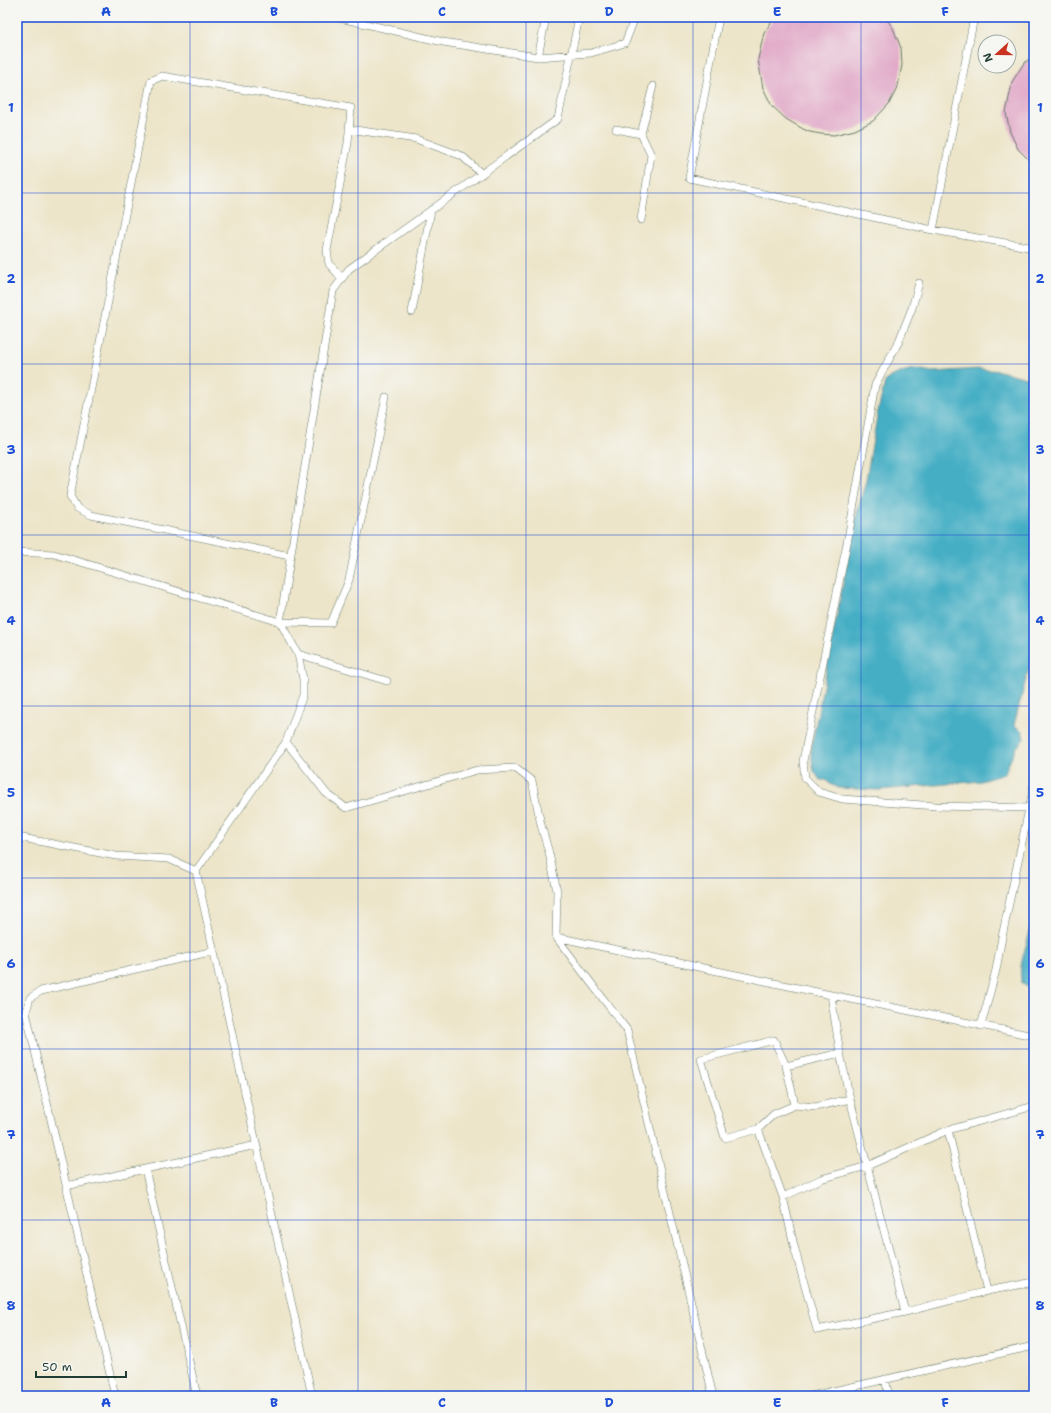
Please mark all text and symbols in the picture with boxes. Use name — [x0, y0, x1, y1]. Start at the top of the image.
text: A — [101, 3, 111, 20]
text: B — [270, 3, 278, 20]
text: C — [438, 3, 446, 20]
text: D — [604, 3, 614, 20]
text: E — [773, 3, 782, 20]
text: F — [941, 3, 949, 20]
north arrow — [977, 34, 1017, 74]
text: N — [979, 50, 997, 64]
text: 1 — [8, 99, 14, 116]
text: 1 — [1037, 99, 1043, 116]
text: 2 — [6, 270, 16, 287]
text: 2 — [1035, 270, 1045, 287]
text: 3 — [6, 441, 16, 458]
text: 3 — [1035, 441, 1045, 458]
text: 4 — [6, 612, 16, 629]
text: 4 — [1035, 612, 1045, 629]
text: 5 — [7, 784, 15, 801]
text: 5 — [1036, 784, 1044, 801]
text: 6 — [6, 955, 16, 972]
text: 6 — [1035, 955, 1045, 972]
text: 7 — [6, 1126, 16, 1143]
text: 7 — [1035, 1126, 1045, 1143]
text: 8 — [6, 1297, 16, 1314]
text: 8 — [1035, 1297, 1045, 1314]
scale bar — [36, 1353, 126, 1379]
text: 50 m — [42, 1359, 72, 1375]
text: A — [101, 1394, 111, 1411]
text: B — [270, 1394, 278, 1411]
text: C — [438, 1394, 446, 1411]
text: D — [604, 1394, 614, 1411]
text: E — [773, 1394, 782, 1411]
text: F — [941, 1394, 949, 1411]

